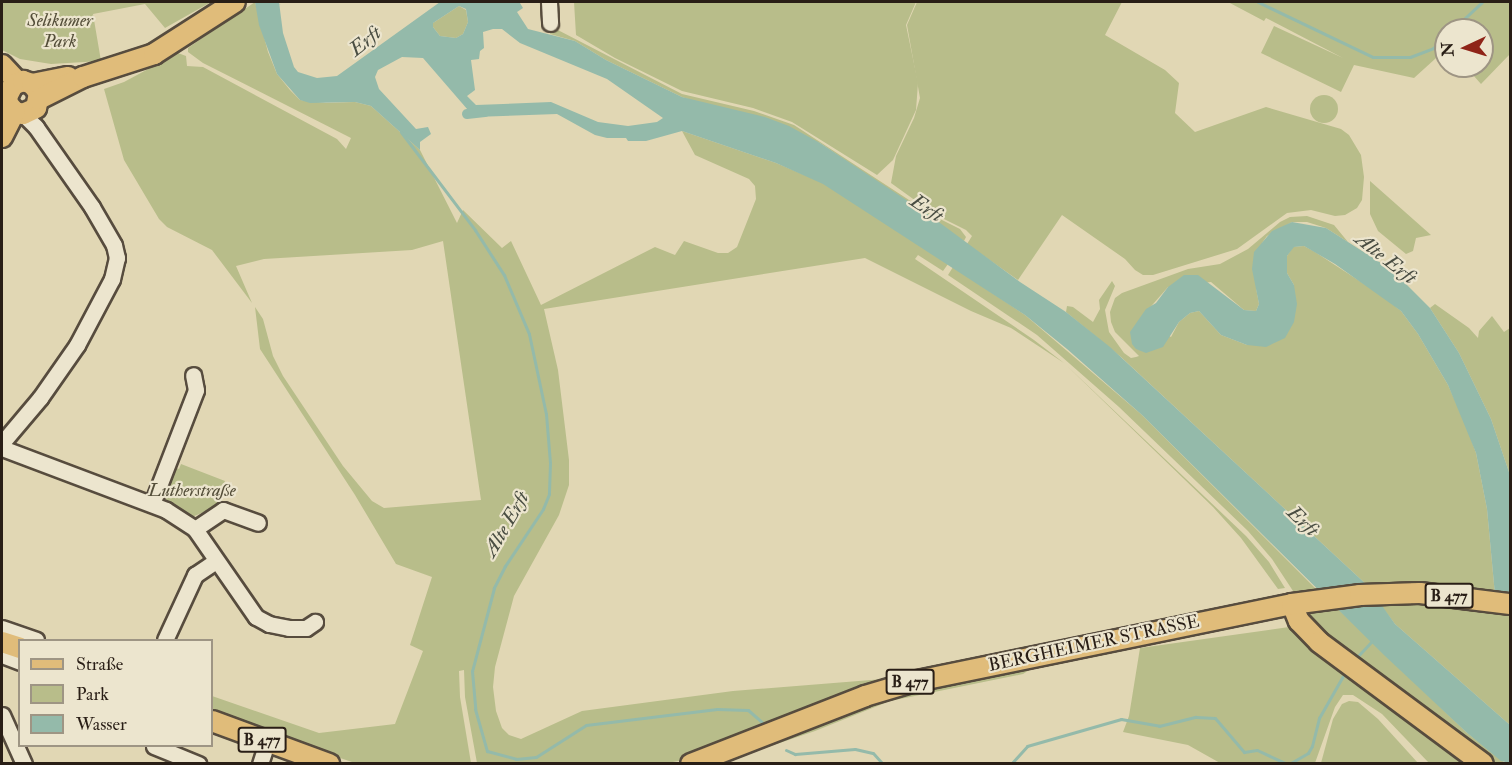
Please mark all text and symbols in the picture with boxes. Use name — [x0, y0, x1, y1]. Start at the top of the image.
park label: Selikumer Park — [27, 11, 93, 54]
north arrow — [1434, 18, 1494, 78]
water label: Erft — [344, 21, 386, 61]
text: N — [1438, 41, 1459, 57]
water label: Erft — [906, 189, 948, 227]
water label: Alte Erft — [1351, 227, 1421, 289]
park label: Lutherstraße — [148, 480, 236, 502]
water label: Alte Erft — [478, 487, 534, 561]
water label: Erft — [1282, 500, 1324, 542]
road number: B 477 — [1424, 583, 1474, 609]
street label: BERGHEIMER STRASSE — [987, 611, 1201, 677]
legend — [18, 639, 213, 747]
text: Straße — [76, 653, 123, 676]
road number: B 477 — [884, 669, 936, 695]
text: Park — [76, 683, 109, 706]
text: Wasser — [76, 713, 127, 736]
road number: B 477 — [236, 727, 288, 753]

